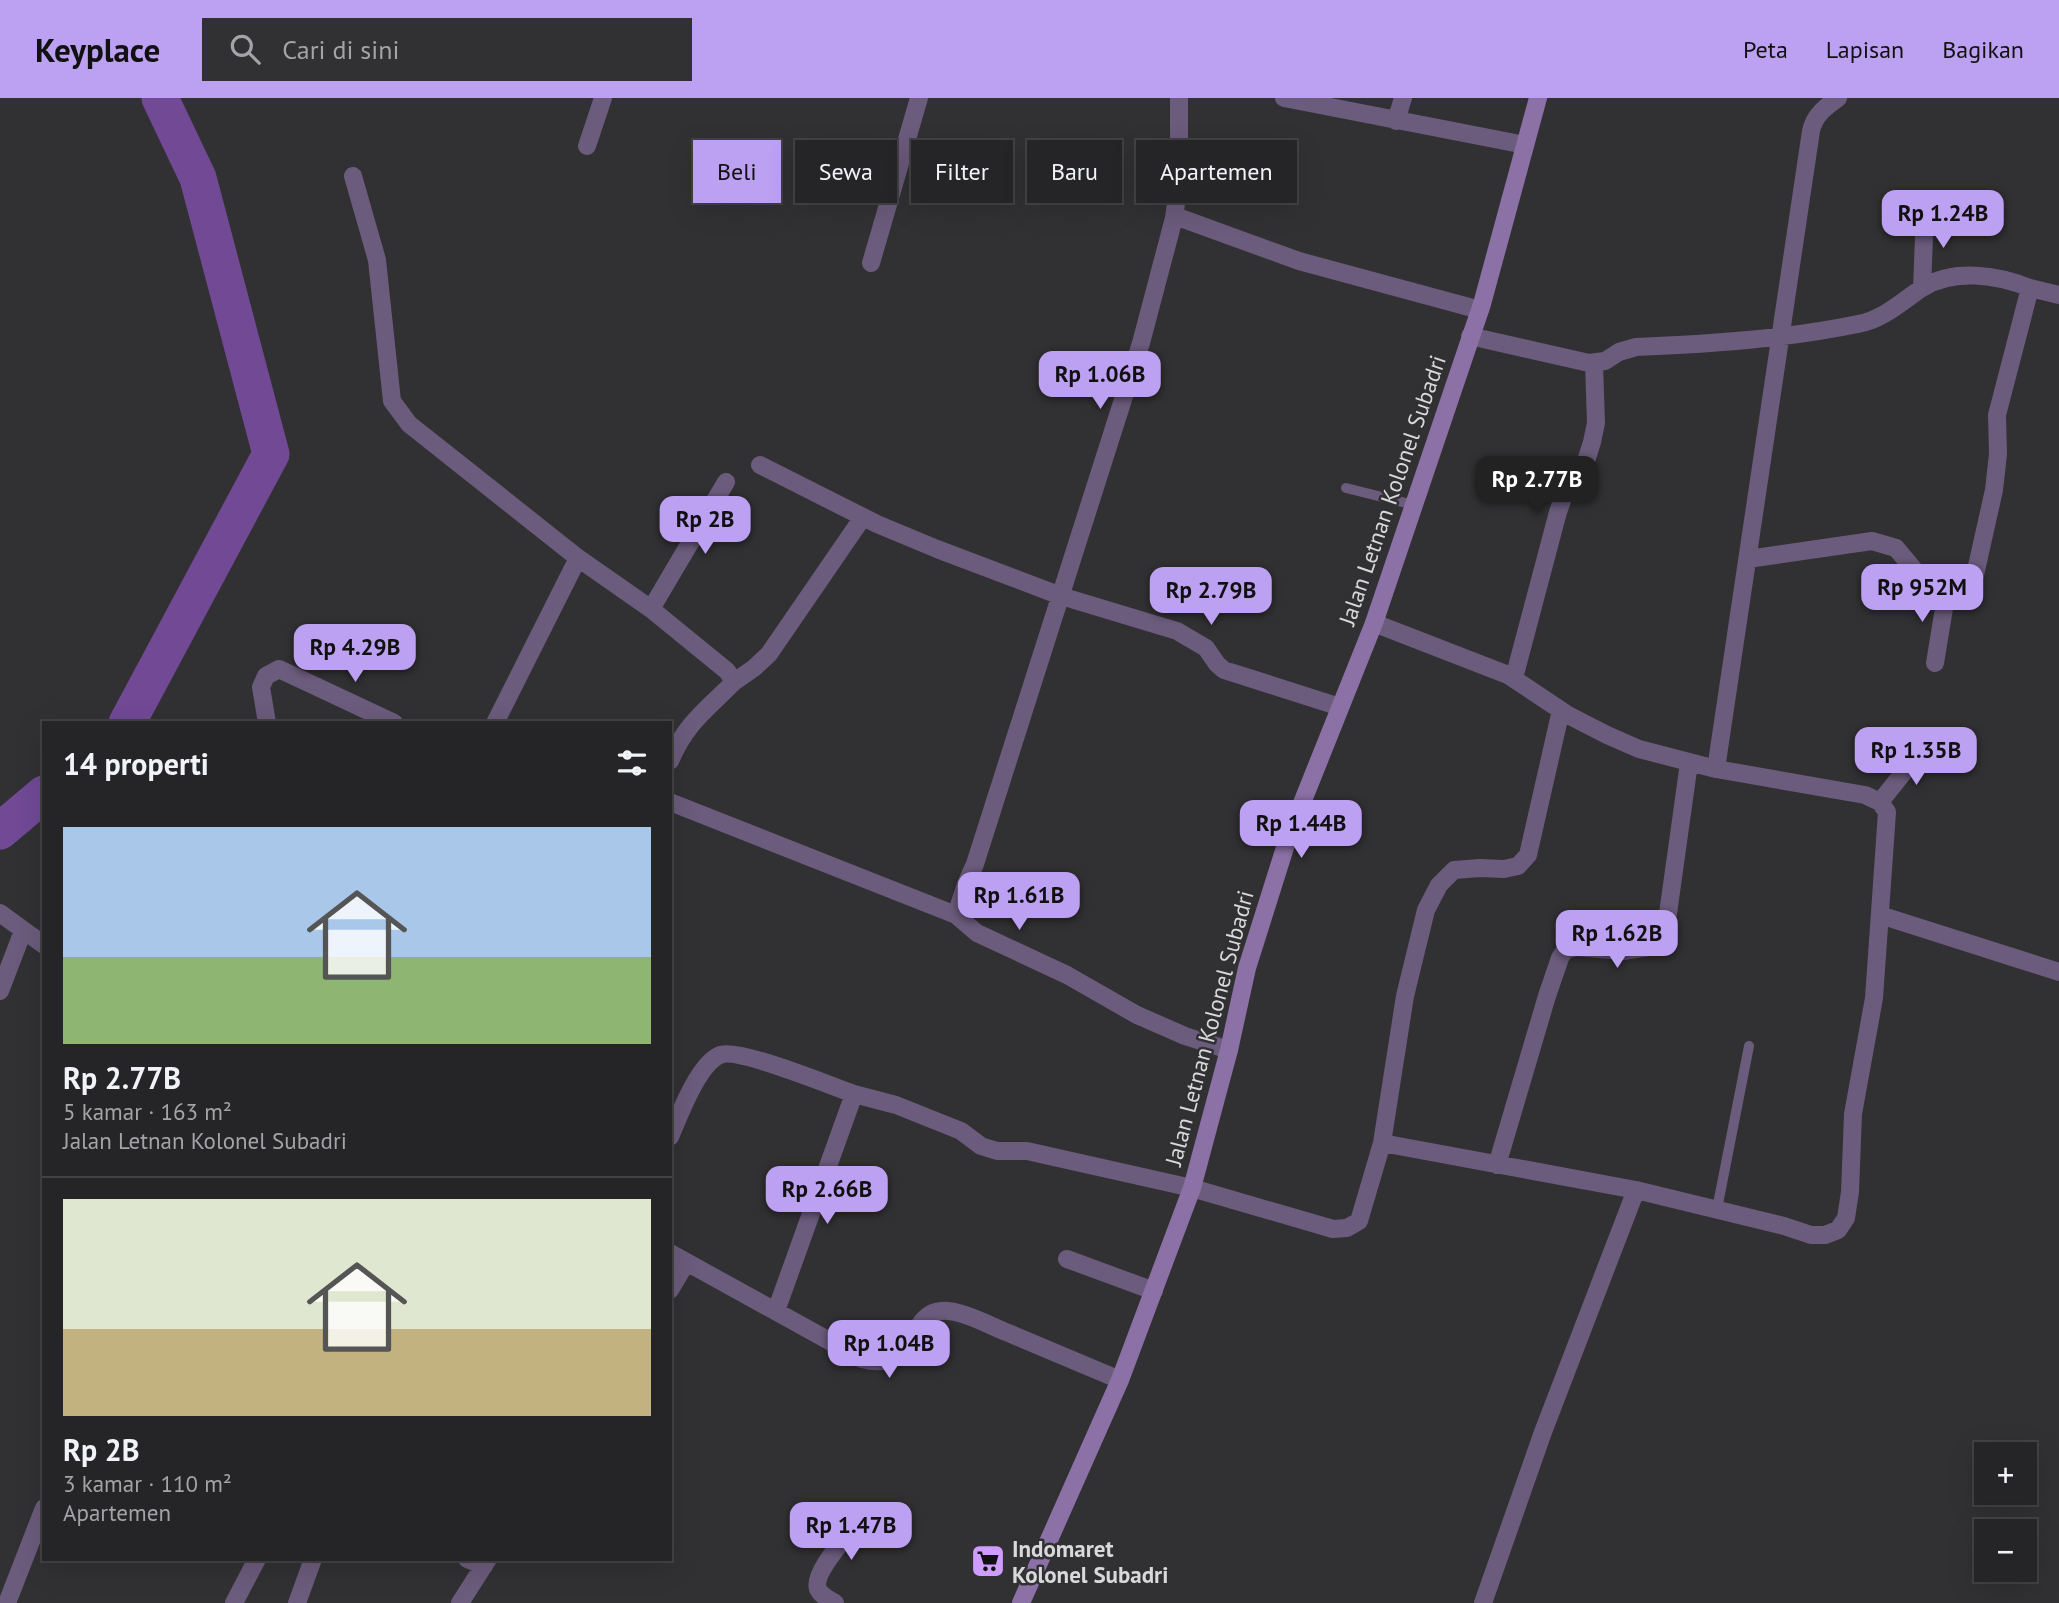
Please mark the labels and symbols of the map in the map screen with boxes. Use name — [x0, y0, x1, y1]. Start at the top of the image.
pin: Rp 1.24B — [1871, 190, 2015, 250]
street label: Jalan Letnan Kolonel Subadri — [1332, 351, 1452, 630]
pin: Rp 1.06B — [1028, 352, 1172, 411]
pin: Rp 2.77B — [1465, 456, 1609, 516]
pin: Rp 2B — [656, 496, 754, 556]
pin: Rp 952M — [1857, 564, 1987, 624]
pin: Rp 2.79B — [1139, 568, 1283, 627]
pin: Rp 4.29B — [283, 624, 427, 684]
pin: Rp 1.35B — [1844, 728, 1988, 787]
pin: Rp 1.44B — [1229, 800, 1373, 860]
pin: Rp 1.61B — [947, 872, 1091, 932]
street label: Jalan Letnan Kolonel Subadri — [1158, 887, 1260, 1170]
pin: Rp 1.62B — [1545, 910, 1689, 970]
pin: Rp 2.66B — [755, 1166, 899, 1226]
pin: Rp 1.04B — [817, 1320, 961, 1380]
pin: Rp 1.47B — [779, 1502, 923, 1562]
place label: Indomaret Kolonel Subadri — [1012, 1534, 1168, 1589]
supermarket icon: Indomaret Kolonel Subadri — [969, 1542, 1007, 1580]

